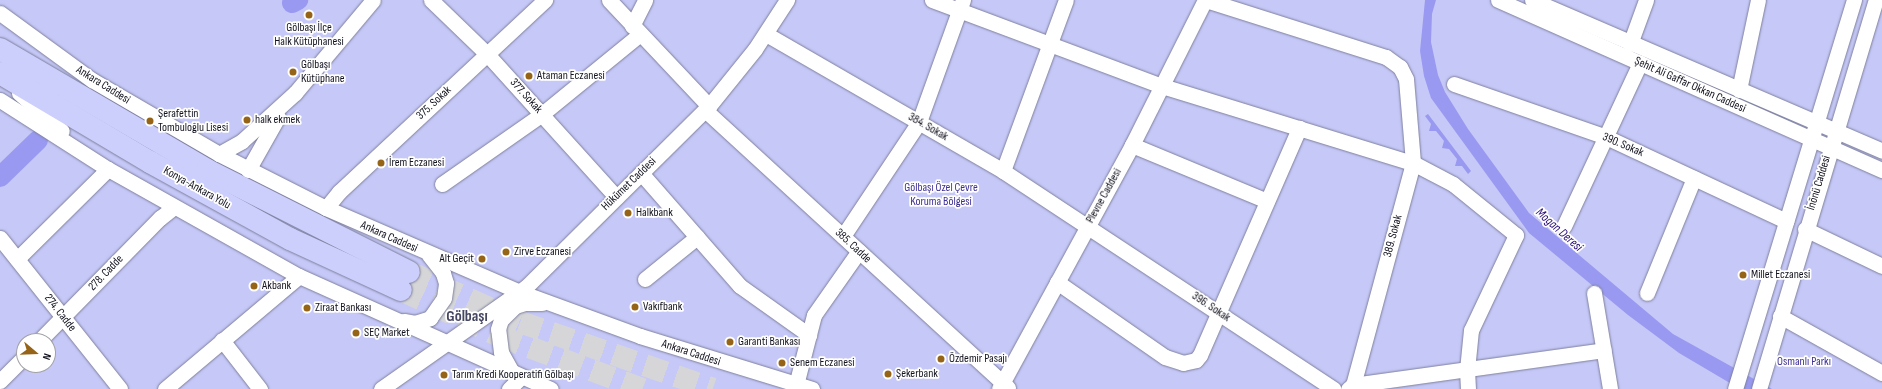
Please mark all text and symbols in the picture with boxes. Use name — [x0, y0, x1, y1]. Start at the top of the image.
marker: Gölbaşı İlçe Halk Kütüphanesi — [304, 10, 314, 20]
place label: Gölbaşı İlçe Halk Kütüphanesi — [274, 21, 344, 49]
street label: Şehit Ali Gaffar Okkan Caddesi — [1632, 54, 1748, 116]
place label: Gölbaşı Kütüphane — [301, 58, 345, 86]
street label: Ankara Caddesi — [73, 63, 133, 107]
marker: Gölbaşı Kütüphane — [288, 67, 298, 77]
place label: Ataman Eczanesi — [537, 69, 605, 83]
marker: Ataman Eczanesi — [524, 71, 534, 81]
street label: 377. Sokak — [507, 76, 545, 116]
street label: 375. Sokak — [413, 83, 455, 123]
place label: Şerafettin Tombuloğlu Lisesi — [158, 107, 228, 135]
street label: 384. Sokak — [906, 110, 950, 144]
place label: halk ekmek — [255, 113, 300, 127]
marker: halk ekmek — [242, 115, 252, 125]
marker: Şerafettin Tombuloğlu Lisesi — [145, 116, 155, 126]
street label: 390. Sokak — [1600, 130, 1646, 160]
street label: Hükümet Caddesi — [599, 154, 659, 214]
street label: İnönü Caddesi — [1804, 154, 1834, 212]
place label: İrem Eczanesi — [389, 156, 444, 170]
marker: İrem Eczanesi — [376, 158, 386, 168]
street label: Konya-Ankara Yolu — [161, 164, 233, 212]
street label: Plevne Caddesi — [1083, 166, 1125, 226]
park label: Gölbaşı Özel Çevre Koruma Bölgesi — [904, 181, 978, 209]
water label: Mogan Deresi — [1532, 205, 1586, 255]
place label: Halkbank — [636, 206, 673, 220]
marker: Halkbank — [623, 208, 633, 218]
street label: 389. Sokak — [1380, 213, 1406, 259]
street label: Ankara Caddesi — [358, 218, 420, 256]
street label: 385. Cadde — [832, 226, 874, 266]
place label: Zirve Eczanesi — [514, 245, 571, 259]
marker: Zirve Eczanesi — [501, 247, 511, 257]
street label: 278. Cadde — [85, 252, 127, 294]
place label: Alt Geçit — [439, 252, 474, 266]
marker: Alt Geçit — [477, 254, 487, 264]
place label: Millet Eczanesi — [1751, 268, 1810, 282]
marker: Millet Eczanesi — [1738, 270, 1748, 280]
place label: Akbank — [262, 279, 291, 293]
marker: Akbank — [249, 281, 259, 291]
street label: 396. Sokak — [1189, 289, 1233, 325]
street label: 274. Cadde — [41, 291, 79, 335]
place label: Vakıfbank — [643, 300, 682, 314]
place label: Ziraat Bankası — [315, 301, 371, 315]
marker: Vakıfbank — [630, 302, 640, 312]
marker: Ziraat Bankası — [302, 303, 312, 313]
district label: Gölbaşı — [446, 307, 488, 327]
place label: SEÇ Market — [364, 326, 410, 340]
marker: SEÇ Market — [351, 328, 361, 338]
north arrow — [16, 333, 56, 373]
place label: Garanti Bankası — [738, 335, 800, 349]
street label: Ankara Caddesi — [660, 337, 722, 369]
marker: Garanti Bankası — [725, 337, 735, 347]
text: N — [40, 352, 54, 362]
place label: Özdemir Pasajı — [949, 352, 1007, 366]
marker: Özdemir Pasajı — [936, 354, 946, 364]
park label: Osmanlı Parkı — [1777, 355, 1831, 369]
place label: Senem Eczanesi — [790, 356, 855, 370]
marker: Senem Eczanesi — [777, 358, 787, 368]
place label: Şekerbank — [896, 367, 938, 381]
place label: Tarım Kredi Kooperatifi Gölbaşı — [452, 368, 574, 382]
marker: Şekerbank — [883, 369, 893, 379]
marker: Tarım Kredi Kooperatifi Gölbaşı — [439, 370, 449, 380]

